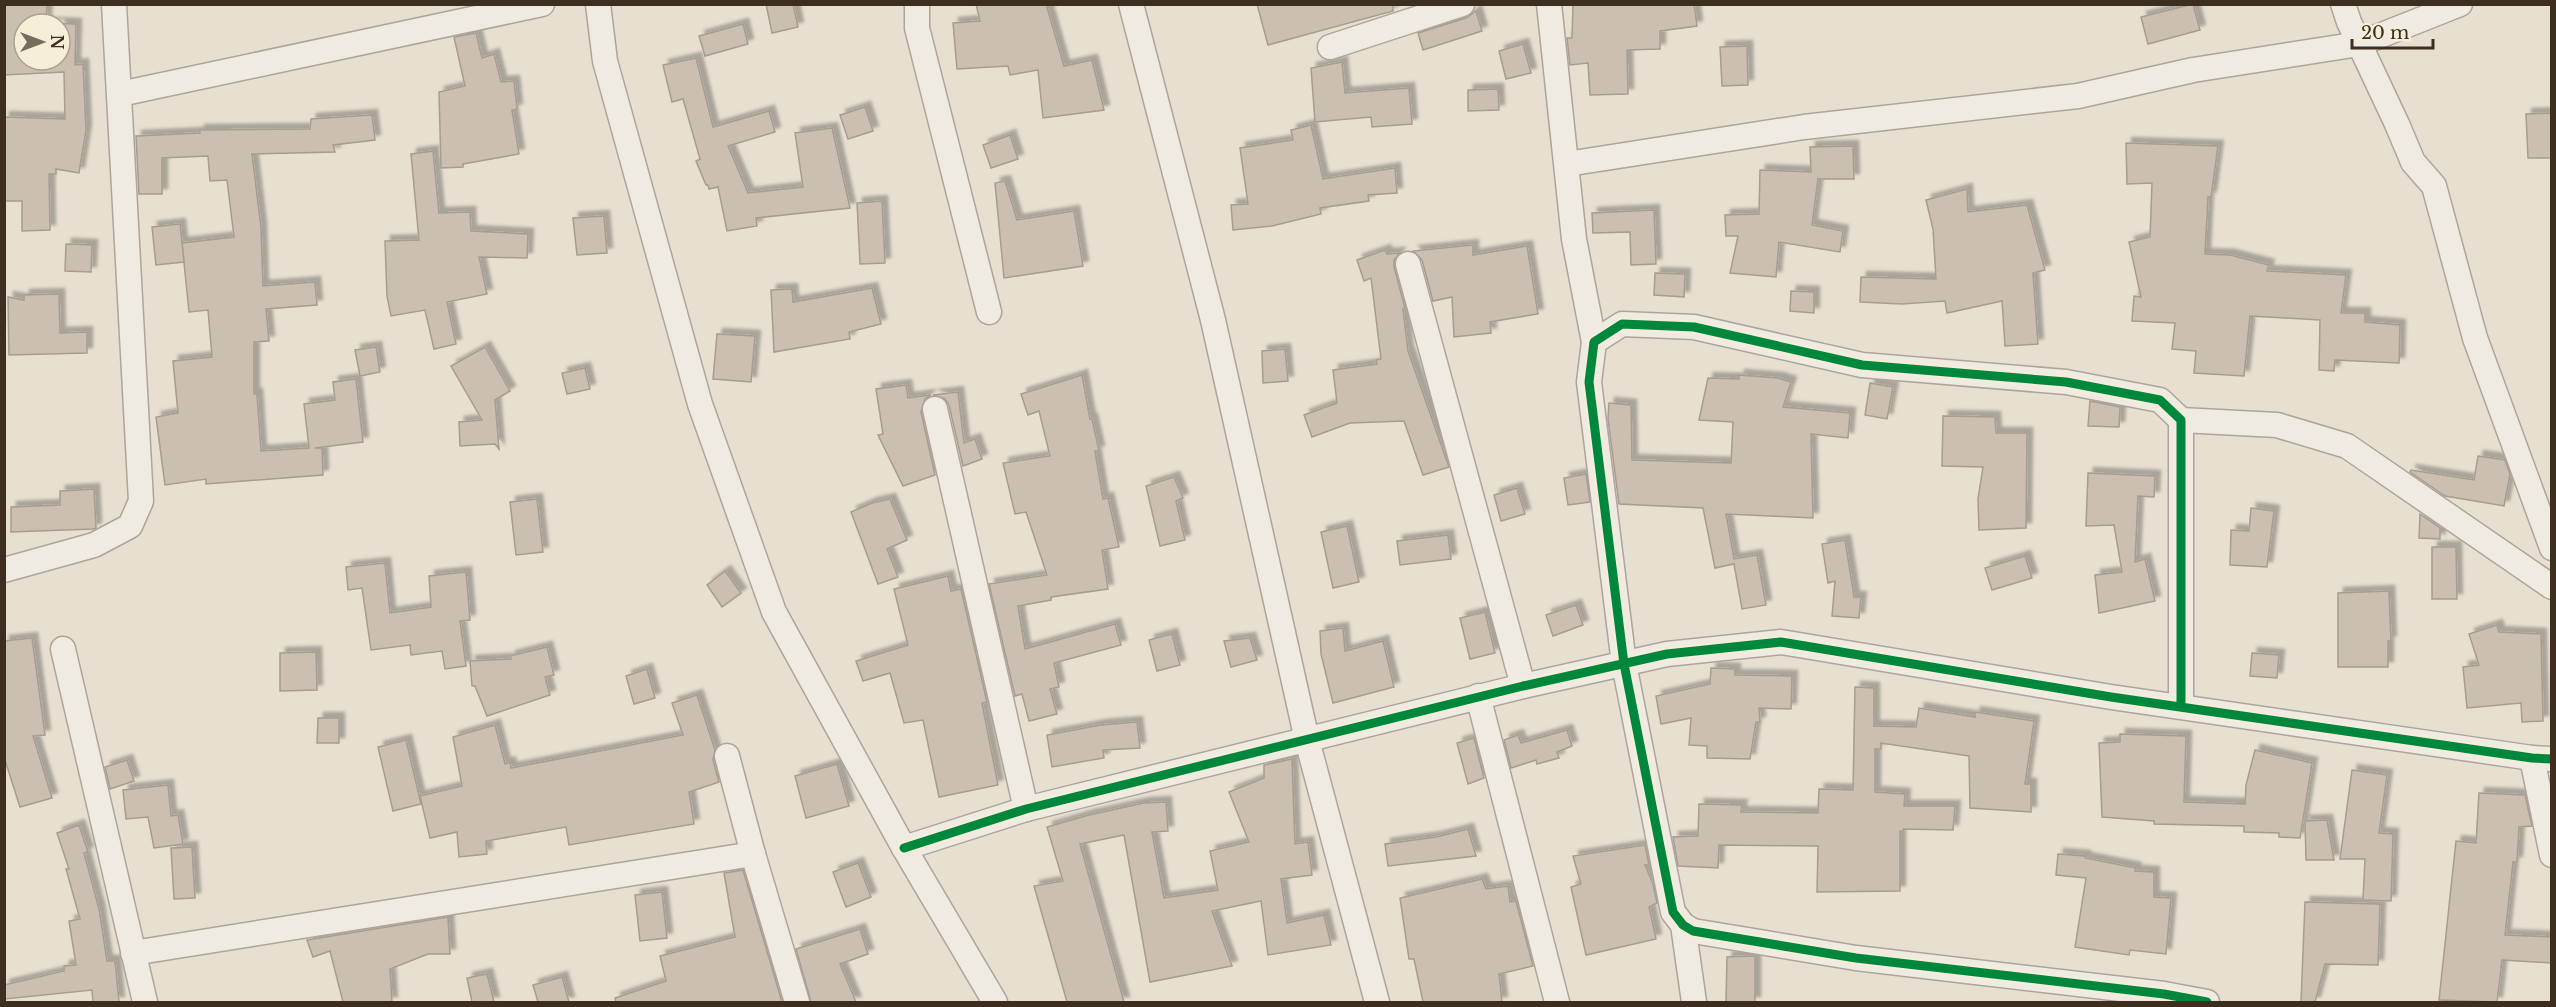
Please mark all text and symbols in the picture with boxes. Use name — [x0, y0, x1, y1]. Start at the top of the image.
north arrow — [12, 12, 72, 72]
scale bar — [2352, 12, 2433, 50]
text: 20 m — [2361, 22, 2409, 44]
text: N — [47, 34, 67, 50]

